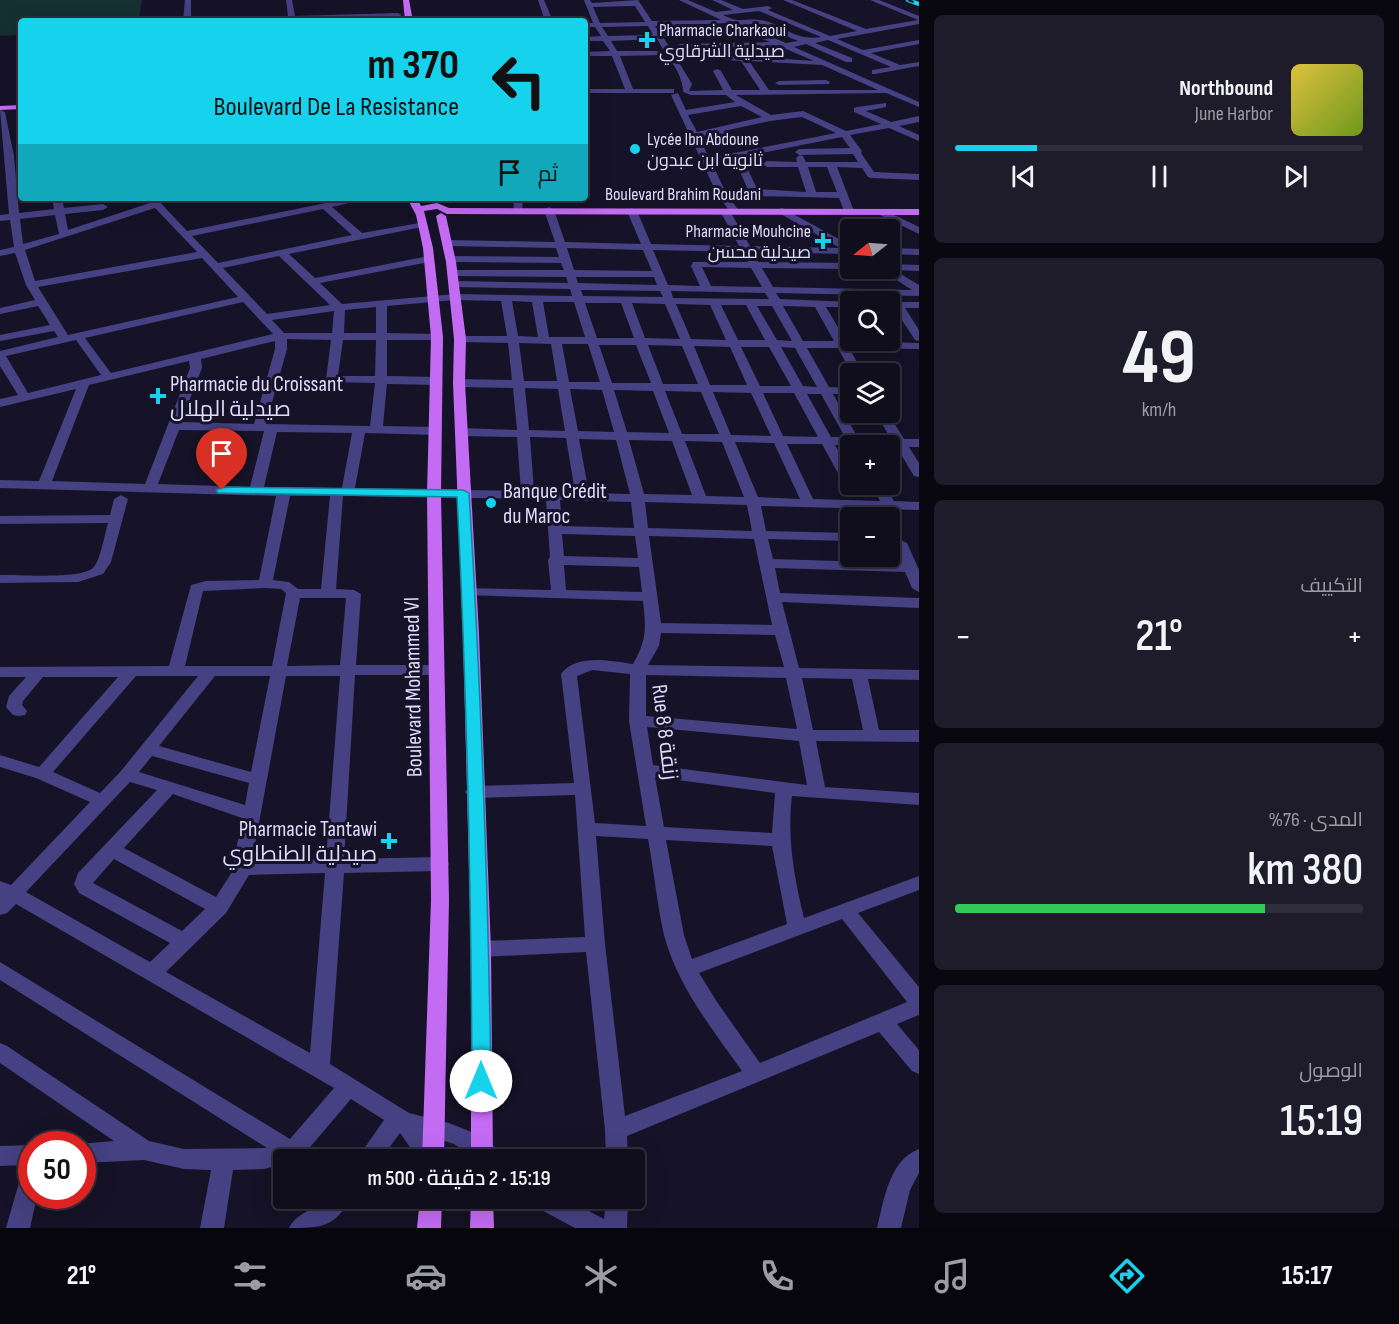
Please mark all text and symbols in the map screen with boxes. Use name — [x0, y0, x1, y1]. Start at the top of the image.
place label: Pharmacie Charkaoui صيدلية الشرقاوي — [659, 20, 786, 65]
marker: Pharmacie Charkaoui صيدلية الشرقاوي — [640, 33, 654, 47]
text: 370 m — [368, 40, 459, 91]
icon: left — [480, 42, 558, 120]
text: Northbound — [1179, 75, 1273, 102]
text: Boulevard De La Resistance — [213, 91, 459, 123]
text: June Harbor — [1195, 102, 1273, 126]
place label: Lycée Ibn Abdoune ثانوية ابن عبدون — [647, 129, 763, 171]
marker: Lycée Ibn Abdoune ثانوية ابن عبدون — [628, 142, 642, 156]
icon: arrive — [493, 156, 526, 189]
icon: previous — [1007, 160, 1040, 193]
icon: pause — [1143, 160, 1176, 193]
icon: next — [1279, 160, 1312, 193]
text: ثم — [538, 161, 558, 188]
street label: Boulevard Brahim Roudani — [605, 184, 761, 205]
north arrow — [840, 219, 900, 279]
map controls — [840, 219, 900, 567]
place label: Pharmacie Mouhcine صيدلية محسن — [686, 221, 811, 263]
marker: Pharmacie Mouhcine صيدلية محسن — [816, 234, 830, 248]
button: search — [840, 291, 900, 351]
text: 49 — [1122, 312, 1196, 405]
button: layers — [840, 363, 900, 423]
place label: Pharmacie du Croissant صيدلية الهلال — [170, 371, 343, 423]
marker: Pharmacie du Croissant صيدلية الهلال — [151, 389, 165, 403]
text: km/h — [1142, 398, 1176, 422]
pin — [196, 428, 247, 490]
button: + — [840, 435, 900, 495]
icon: arrive — [205, 437, 238, 470]
place label: Banque Crédit du Maroc — [503, 478, 607, 530]
marker: Banque Crédit du Maroc — [484, 496, 498, 510]
button: − — [840, 507, 900, 567]
text: التكييف — [1300, 574, 1363, 598]
street label: Boulevard Mohammed VI — [398, 597, 429, 777]
text: 21° — [1135, 609, 1183, 664]
text: − — [955, 617, 971, 657]
text: + — [1347, 617, 1363, 657]
street label: Rue 8 8 زنقة — [645, 683, 684, 782]
text: المدى · 76% — [1268, 808, 1363, 832]
place label: Pharmacie Tantawi صيدلية الطنطاوي — [222, 816, 377, 870]
marker: Pharmacie Tantawi صيدلية الطنطاوي — [382, 834, 396, 848]
text: 380 km — [1247, 843, 1363, 898]
position arrow — [449, 1049, 513, 1113]
text: الوصول — [1299, 1059, 1363, 1083]
text: 15:19 — [1280, 1094, 1363, 1149]
speed limit sign: 50 — [18, 1131, 96, 1209]
text: 15:19 · 2 دقيقة · 500 m — [367, 1165, 551, 1192]
icon: filters — [229, 1255, 271, 1297]
icon: car — [405, 1255, 447, 1297]
icon: climate — [580, 1255, 622, 1297]
icon: phone — [756, 1255, 798, 1297]
icon: music — [931, 1255, 973, 1297]
icon: directions — [1106, 1255, 1148, 1297]
text: 21° — [67, 1260, 96, 1292]
text: 15:17 — [1282, 1260, 1332, 1292]

